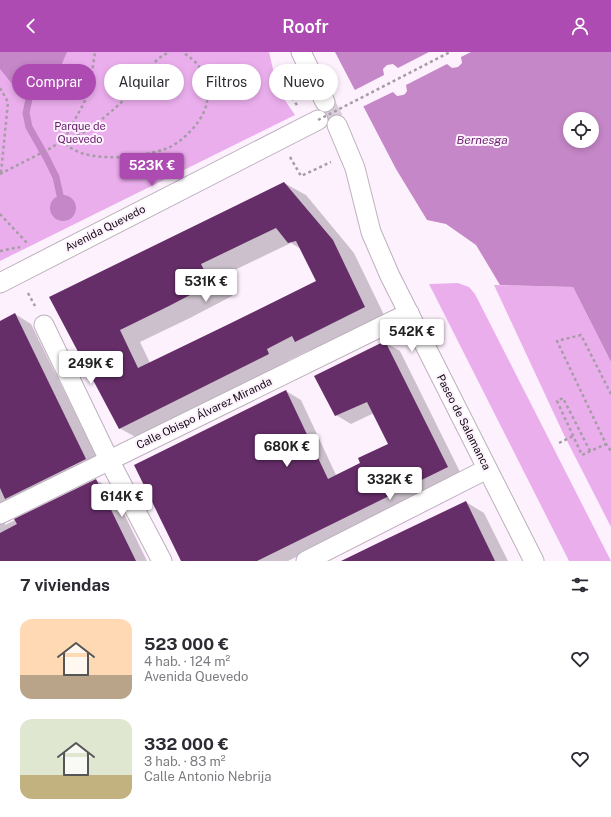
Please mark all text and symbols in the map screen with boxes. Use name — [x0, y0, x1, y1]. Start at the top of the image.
icon: back — [20, 15, 42, 37]
icon: person — [569, 15, 591, 37]
text: Roofr — [282, 16, 329, 37]
chip: Comprar — [12, 64, 96, 100]
chip: Alquilar — [104, 64, 184, 100]
chip: Filtros — [192, 64, 261, 100]
chip: Nuevo — [269, 64, 338, 100]
map controls — [563, 112, 599, 148]
button: locate — [563, 112, 599, 148]
park label: Parque de Quevedo — [54, 120, 106, 145]
water label: Bernesga — [456, 133, 508, 147]
pin: 523K € — [119, 153, 185, 187]
text: 523K € — [129, 158, 175, 173]
street label: Avenida Quevedo — [63, 203, 147, 253]
pin: 531K € — [173, 269, 239, 303]
text: 531K € — [184, 274, 228, 289]
pin: 542K € — [379, 319, 445, 353]
text: 542K € — [389, 324, 435, 339]
pin: 249K € — [58, 351, 124, 385]
text: 249K € — [68, 356, 114, 371]
street label: Paseo de Salamanca — [435, 372, 493, 472]
street label: Calle Obispo Álvarez Miranda — [134, 374, 274, 451]
pin: 680K € — [254, 434, 320, 468]
text: 680K € — [264, 439, 310, 454]
pin: 332K € — [357, 467, 423, 501]
text: 332K € — [367, 472, 413, 487]
pin: 614K € — [89, 484, 155, 518]
text: 614K € — [100, 489, 144, 504]
icon: filters — [569, 574, 591, 596]
text: 7 viviendas — [20, 575, 110, 595]
text: 523 000 € — [144, 634, 229, 654]
icon: home — [52, 635, 100, 683]
icon: heart — [569, 648, 591, 670]
text: 4 hab. · 124 m² — [144, 654, 230, 669]
text: Avenida Quevedo — [144, 669, 248, 684]
text: 332 000 € — [144, 734, 229, 754]
icon: home — [52, 735, 100, 783]
icon: heart — [569, 748, 591, 770]
text: 3 hab. · 83 m² — [144, 754, 226, 769]
text: Calle Antonio Nebrija — [144, 769, 271, 784]

